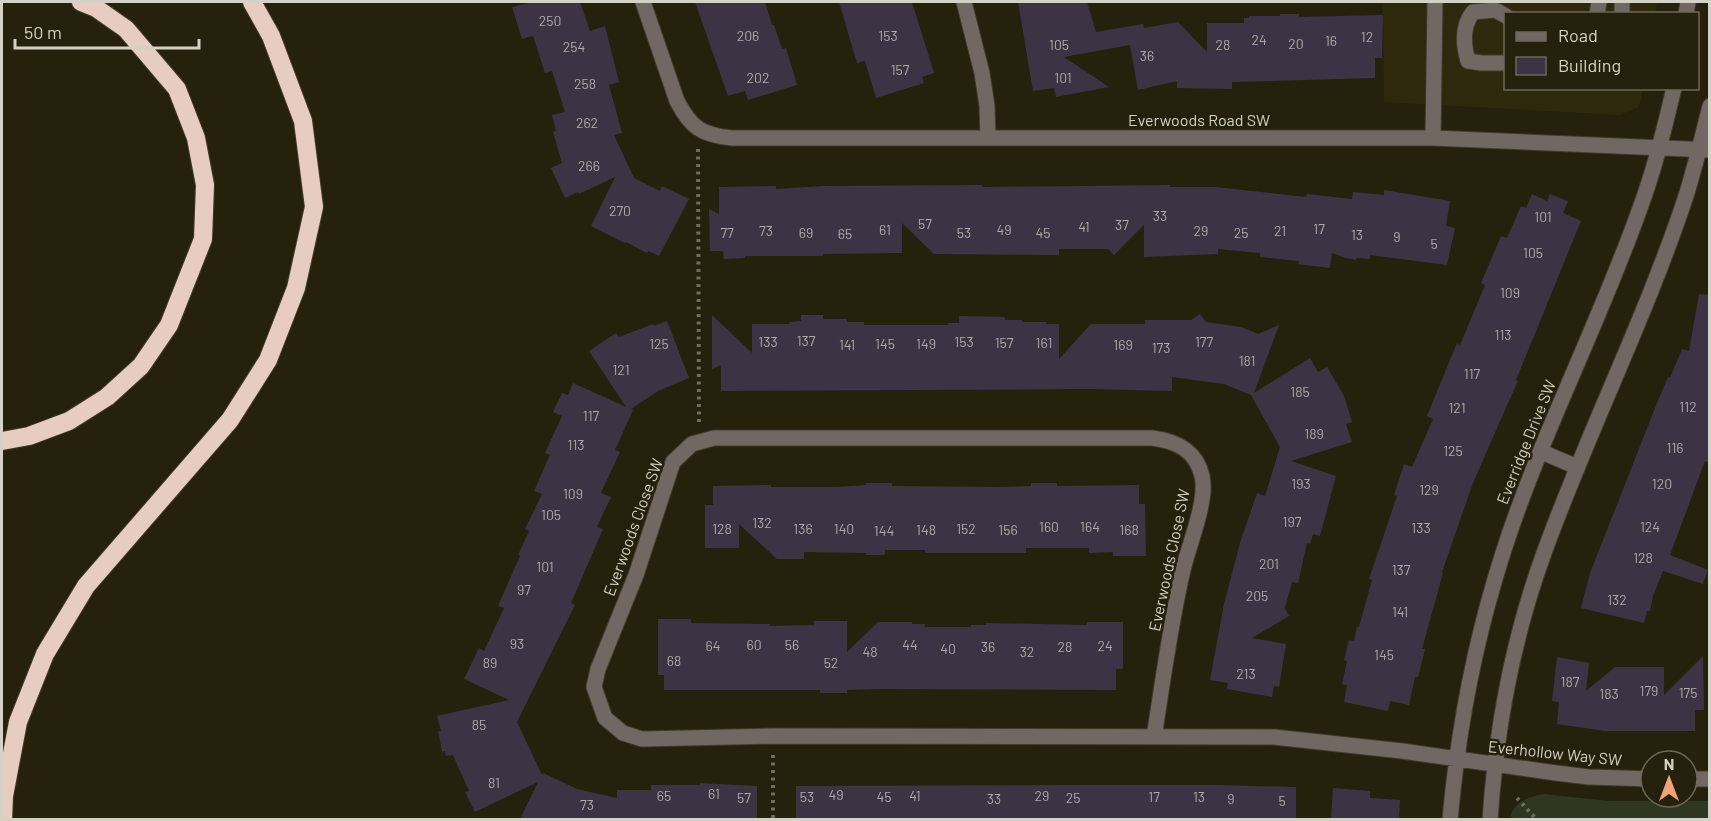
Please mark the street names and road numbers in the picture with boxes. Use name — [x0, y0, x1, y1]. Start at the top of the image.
street label: Everwoods Road SW — [1128, 110, 1270, 129]
street label: Everridge Drive SW — [1492, 377, 1559, 507]
street label: Everwoods Close SW — [599, 455, 666, 598]
street label: Everwoods Close SW — [1144, 487, 1193, 633]
street label: Everhollow Way SW — [1487, 736, 1623, 769]

